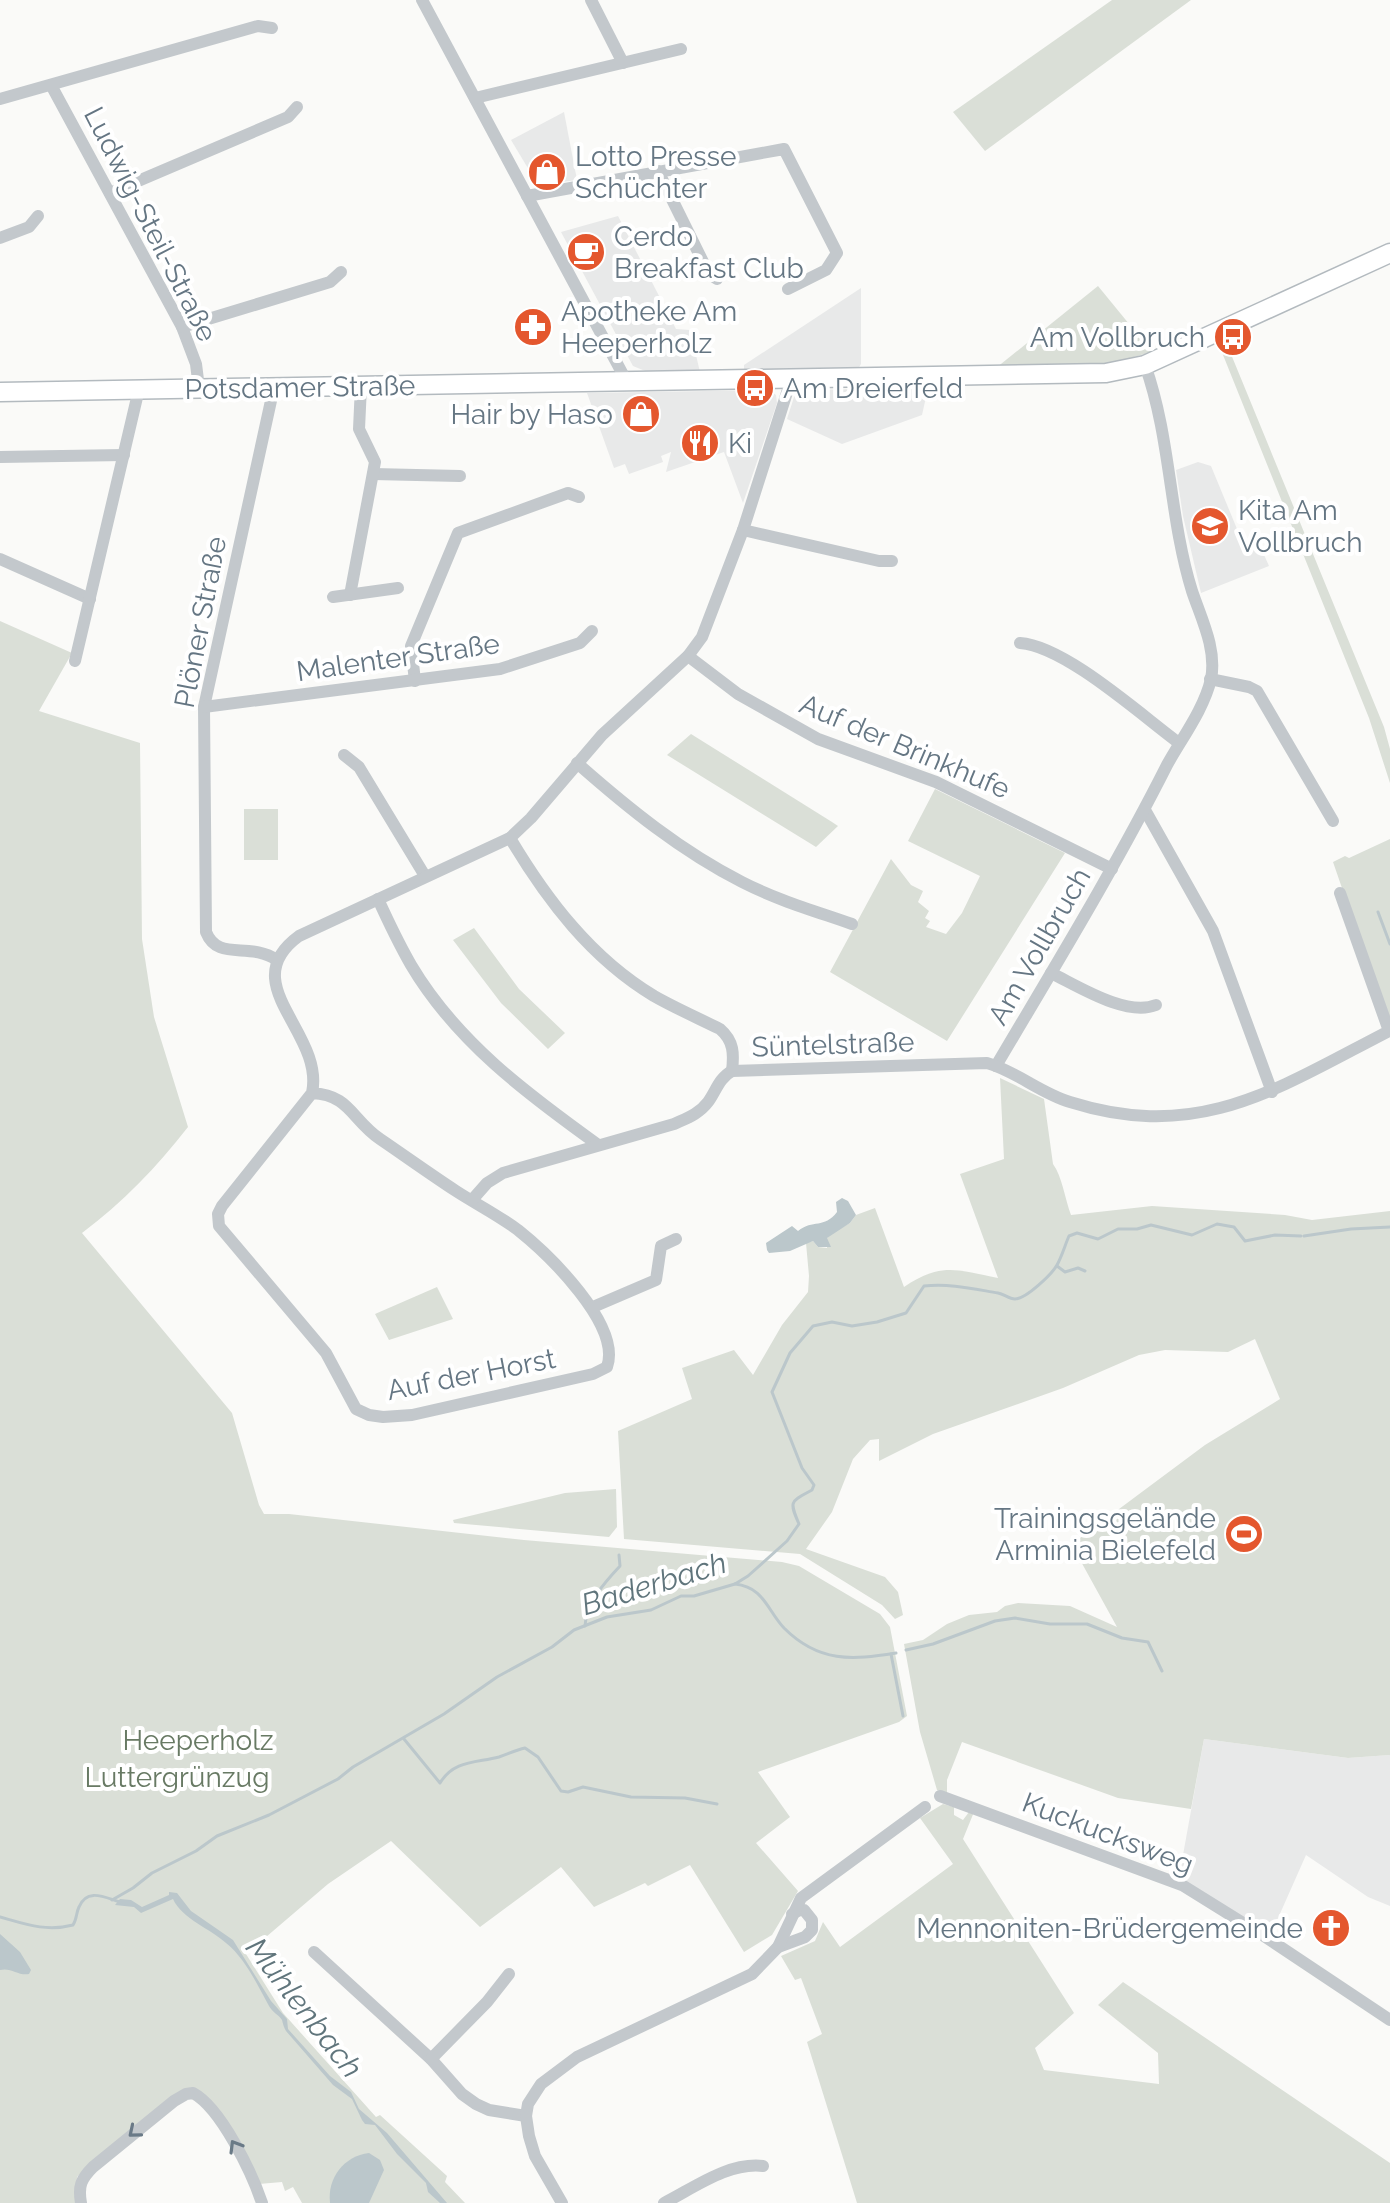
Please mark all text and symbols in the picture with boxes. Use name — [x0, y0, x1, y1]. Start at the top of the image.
street label: Ludwig-Steil-Straße — [77, 101, 224, 347]
place label: Lotto Presse Schüchter — [575, 140, 737, 205]
shop icon: Lotto Presse Schüchter — [526, 151, 568, 193]
place label: Cerdo Breakfast Club — [614, 220, 804, 285]
cafe icon: Cerdo Breakfast Club — [565, 231, 607, 273]
place label: Apotheke Am Heeperholz — [561, 295, 737, 360]
pharmacy icon: Apotheke Am Heeperholz — [512, 306, 554, 348]
bus stop icon: Am Vollbruch — [1212, 316, 1254, 358]
place label: Am Vollbruch — [1030, 321, 1205, 354]
bus stop icon: Am Dreierfeld — [734, 367, 776, 409]
street label: Potsdamer Straße — [184, 369, 416, 406]
place label: Am Dreierfeld — [783, 372, 963, 405]
shop icon: Hair by Haso — [620, 393, 662, 435]
place label: Hair by Haso — [450, 398, 613, 431]
restaurant icon: Ki — [679, 422, 721, 464]
place label: Ki — [728, 427, 752, 460]
place label: Kita Am Vollbruch — [1238, 494, 1362, 559]
school or university icon: Kita Am Vollbruch — [1189, 505, 1231, 547]
street label: Plöner Straße — [168, 534, 233, 711]
street label: Malenter Straße — [294, 627, 502, 688]
street label: Auf der Brinkhufe — [795, 687, 1015, 806]
street label: Am Vollbruch — [981, 862, 1098, 1030]
street label: Süntelstraße — [751, 1025, 915, 1064]
street label: Auf der Horst — [384, 1342, 559, 1407]
place label: Trainingsgelände Arminia Bielefeld — [994, 1502, 1216, 1567]
sports icon: Trainingsgelände Arminia Bielefeld — [1223, 1513, 1265, 1555]
water label: Baderbach — [577, 1545, 731, 1622]
park label: Heeperholz — [122, 1724, 274, 1757]
park label: Luttergrünzug — [84, 1761, 270, 1794]
street label: Kuckucksweg — [1018, 1786, 1198, 1881]
church icon: Mennoniten-Brüdergemeinde — [1310, 1907, 1352, 1949]
place label: Mennoniten-Brüdergemeinde — [916, 1912, 1303, 1945]
water label: Mühlenbach — [239, 1931, 370, 2085]
one-way arrow — [129, 2122, 143, 2137]
one-way arrow — [230, 2140, 245, 2155]

